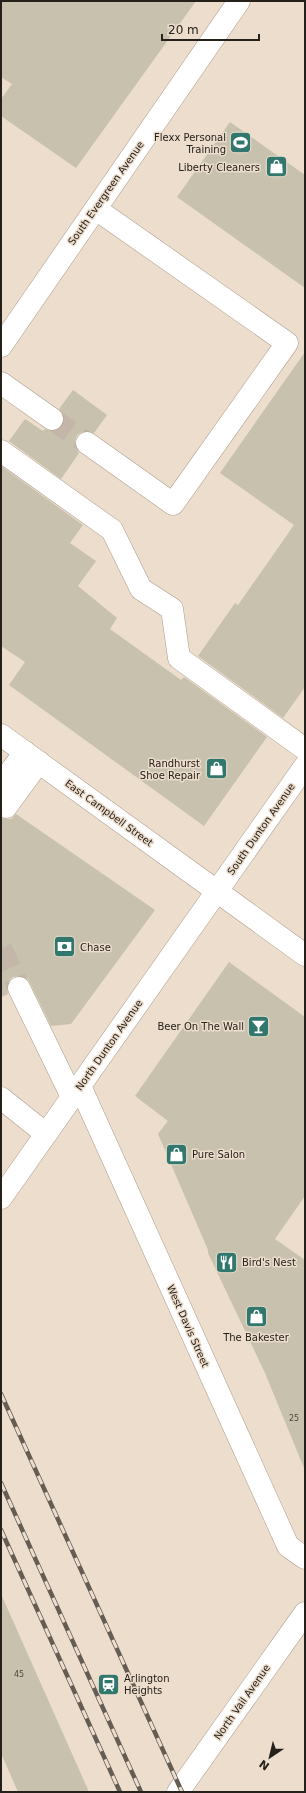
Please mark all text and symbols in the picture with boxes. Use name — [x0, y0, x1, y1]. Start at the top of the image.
scale bar — [162, 16, 259, 42]
text: 20 m — [168, 23, 199, 37]
sports icon: Flexx Personal Training — [228, 130, 254, 156]
place label: Flexx Personal Training — [154, 132, 226, 155]
street label: South Evergreen Avenue — [66, 139, 146, 247]
shop icon: Liberty Cleaners — [263, 154, 289, 180]
place label: Liberty Cleaners — [178, 162, 260, 173]
shop icon: Randhurst Shoe Repair — [203, 756, 229, 782]
place label: Randhurst Shoe Repair — [140, 758, 201, 781]
street label: East Campbell Street — [63, 778, 155, 849]
street label: South Dunton Avenue — [225, 781, 297, 877]
bank icon: Chase — [52, 934, 78, 960]
place label: Chase — [80, 942, 111, 953]
street label: North Dunton Avenue — [73, 998, 145, 1092]
bar icon: Beer On The Wall — [246, 1013, 272, 1039]
place label: Beer On The Wall — [157, 1021, 244, 1032]
shop icon: Pure Salon — [163, 1141, 189, 1167]
place label: Pure Salon — [192, 1149, 245, 1160]
restaurant icon: Bird's Nest — [213, 1249, 239, 1275]
place label: Bird's Nest — [242, 1257, 296, 1268]
street label: West Davis Street — [165, 1283, 211, 1369]
shop icon: The Bakester — [243, 1304, 269, 1330]
place label: The Bakester — [222, 1332, 290, 1343]
house number: 25 — [289, 1414, 299, 1423]
street label: North Vail Avenue — [212, 1662, 272, 1742]
house number: 45 — [14, 1670, 24, 1679]
station icon: Arlington Heights — [95, 1671, 121, 1697]
place label: Arlington Heights — [124, 1673, 170, 1696]
north arrow — [250, 1737, 290, 1777]
text: N — [257, 1757, 272, 1773]

